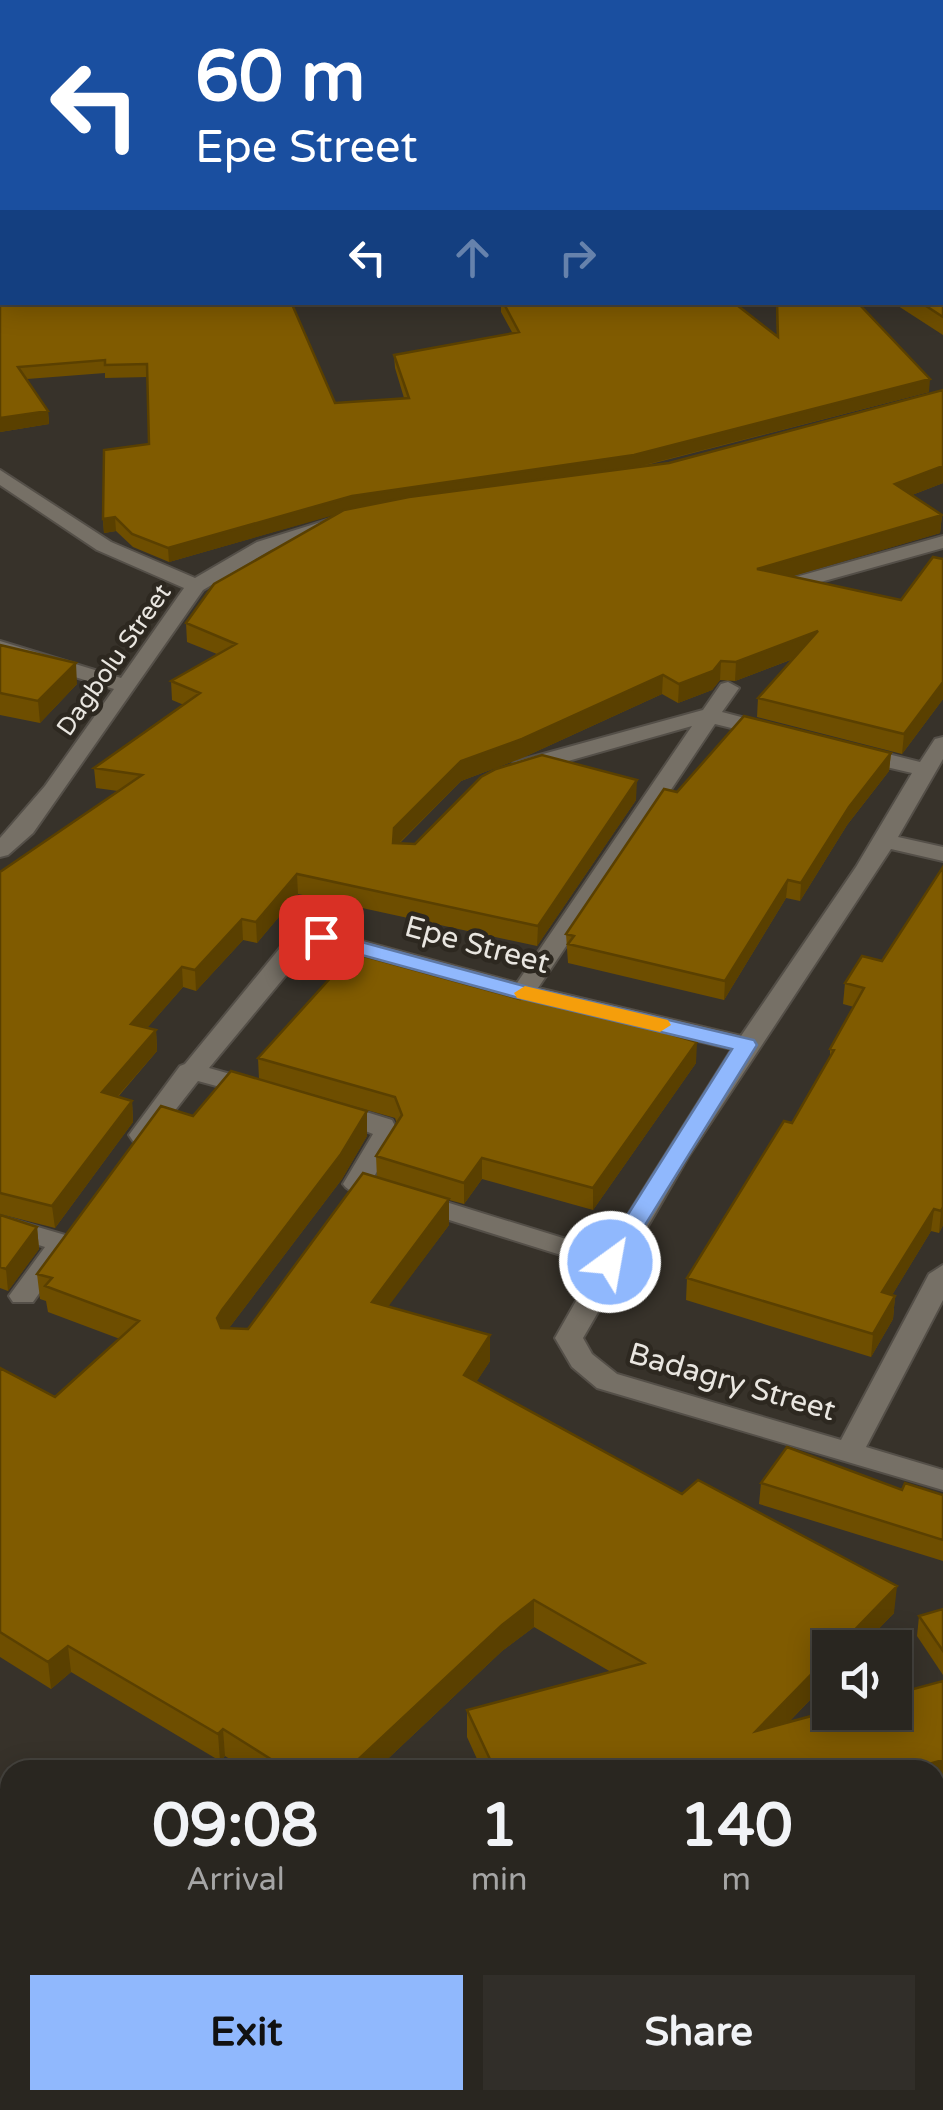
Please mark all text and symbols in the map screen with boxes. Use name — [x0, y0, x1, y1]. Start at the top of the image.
text: 60 m — [195, 36, 365, 120]
icon: left — [30, 40, 160, 170]
text: Epe Street — [195, 121, 418, 175]
icon: left — [340, 230, 395, 285]
icon: ahead — [445, 230, 500, 285]
icon: right — [550, 230, 605, 285]
street label: Dagbolu Street — [50, 578, 178, 742]
pin — [279, 895, 364, 980]
street label: Epe Street — [401, 908, 553, 982]
icon: arrive — [294, 910, 349, 965]
position arrow — [558, 1210, 662, 1314]
street label: Badagry Street — [624, 1335, 840, 1429]
map controls — [812, 1630, 912, 1730]
button: sound — [812, 1630, 912, 1730]
text: 09:08 — [152, 1790, 319, 1862]
text: 1 — [480, 1790, 518, 1862]
text: 140 — [680, 1790, 793, 1862]
text: Arrival — [186, 1861, 285, 1899]
text: min — [471, 1861, 528, 1899]
text: m — [722, 1861, 751, 1899]
button: Exit — [30, 1975, 463, 2090]
button: Share — [483, 1975, 915, 2090]

